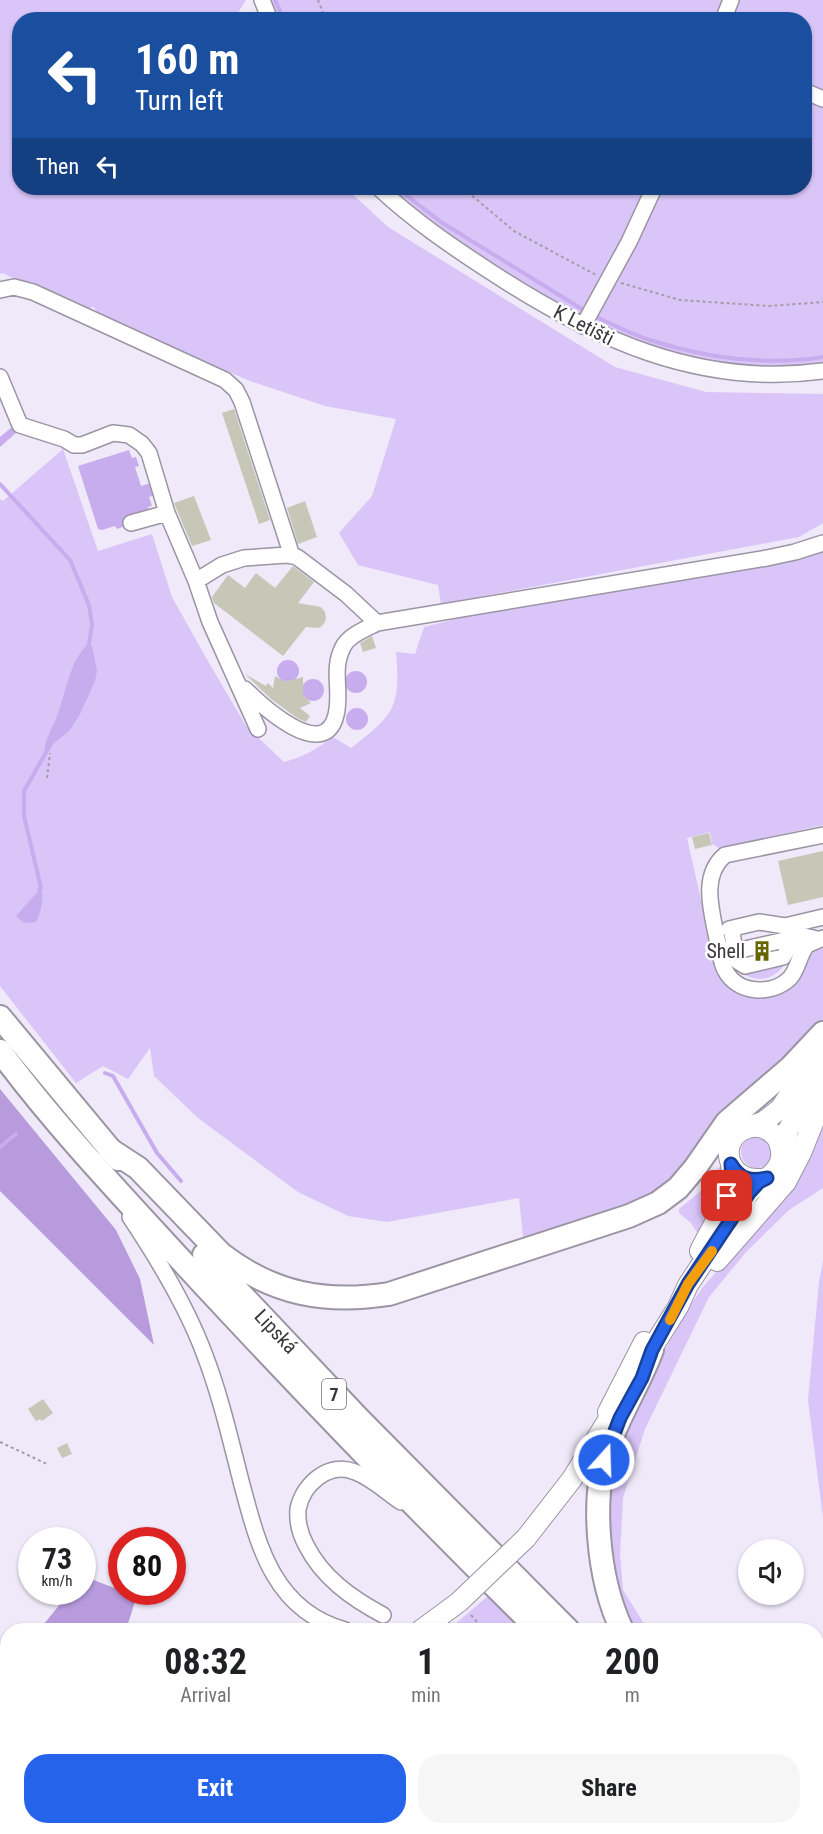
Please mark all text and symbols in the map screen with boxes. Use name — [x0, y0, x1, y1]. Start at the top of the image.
text: 160 m — [135, 35, 240, 84]
icon: left — [36, 36, 114, 114]
text: Turn left — [135, 85, 224, 117]
icon: left — [91, 150, 124, 183]
text: Then — [36, 154, 79, 179]
street label: K Letišti — [550, 300, 618, 350]
place label: Shell — [706, 939, 745, 963]
building icon: Shell — [750, 939, 774, 963]
pin — [701, 1170, 752, 1221]
icon: arrive — [710, 1179, 743, 1212]
street label: Lipská — [250, 1304, 303, 1358]
road number: 7 — [322, 1379, 346, 1409]
position arrow — [572, 1428, 636, 1492]
speed limit sign: 80 — [108, 1527, 186, 1605]
map controls — [738, 1539, 804, 1605]
button: sound — [738, 1539, 804, 1605]
text: 73 — [42, 1541, 72, 1576]
text: km/h — [42, 1572, 72, 1590]
text: 08:32 — [164, 1641, 247, 1683]
text: 1 — [417, 1641, 435, 1683]
text: 200 — [605, 1641, 660, 1683]
text: Arrival — [180, 1683, 231, 1707]
text: min — [411, 1683, 441, 1707]
text: m — [625, 1683, 640, 1707]
button: Exit — [24, 1754, 406, 1823]
button: Share — [418, 1754, 800, 1823]

